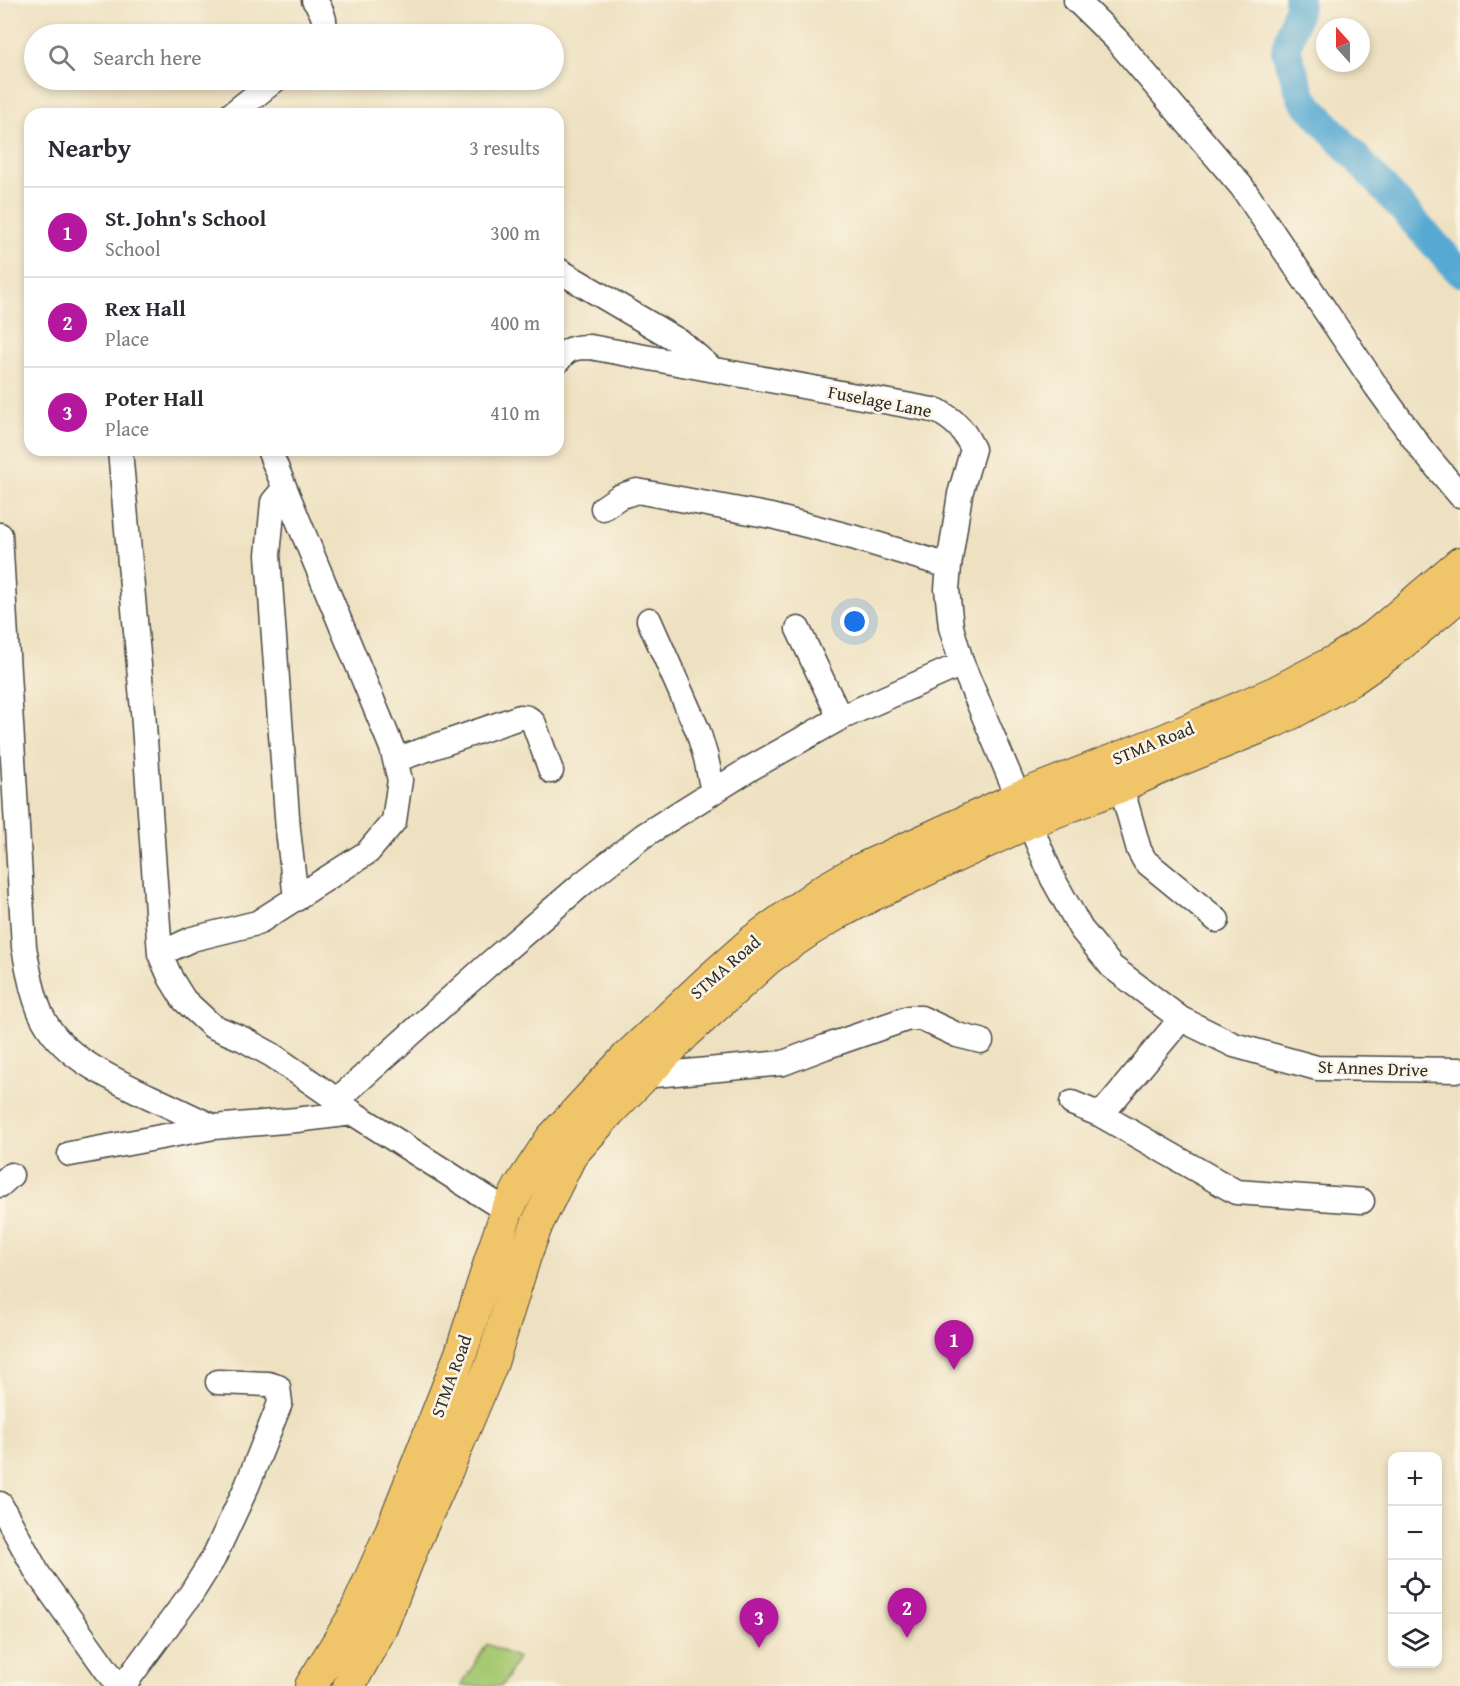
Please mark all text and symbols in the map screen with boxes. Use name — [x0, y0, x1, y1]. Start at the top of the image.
north arrow — [1316, 18, 1370, 72]
search box — [24, 24, 564, 90]
icon: search — [45, 41, 78, 74]
text: Search here — [93, 41, 202, 73]
text: Nearby — [48, 128, 131, 167]
text: 3 results — [469, 133, 540, 162]
text: St. John's School — [105, 202, 266, 234]
text: 1 — [62, 218, 73, 247]
text: 300 m — [490, 218, 540, 247]
text: School — [105, 234, 161, 263]
text: Rex Hall — [105, 292, 186, 324]
text: 2 — [62, 308, 73, 337]
text: 400 m — [490, 308, 540, 337]
text: Place — [105, 324, 149, 353]
street label: Fuselage Lane — [826, 378, 934, 424]
text: Poter Hall — [105, 382, 204, 414]
text: 3 — [62, 398, 73, 427]
text: 410 m — [490, 398, 540, 427]
text: Place — [105, 414, 149, 443]
your location — [840, 607, 869, 636]
street label: STMA Road — [1108, 714, 1198, 772]
street label: STMA Road — [684, 928, 767, 1005]
street label: St Annes Drive — [1317, 1053, 1429, 1083]
pin: 1 — [934, 1320, 974, 1370]
street label: STMA Road — [424, 1331, 479, 1421]
map controls — [1388, 1452, 1442, 1668]
button: + — [1388, 1452, 1442, 1506]
button: − — [1388, 1506, 1442, 1560]
button: locate — [1388, 1560, 1442, 1614]
pin: 2 — [888, 1588, 926, 1638]
pin: 3 — [740, 1598, 778, 1648]
button: layers — [1388, 1614, 1442, 1668]

